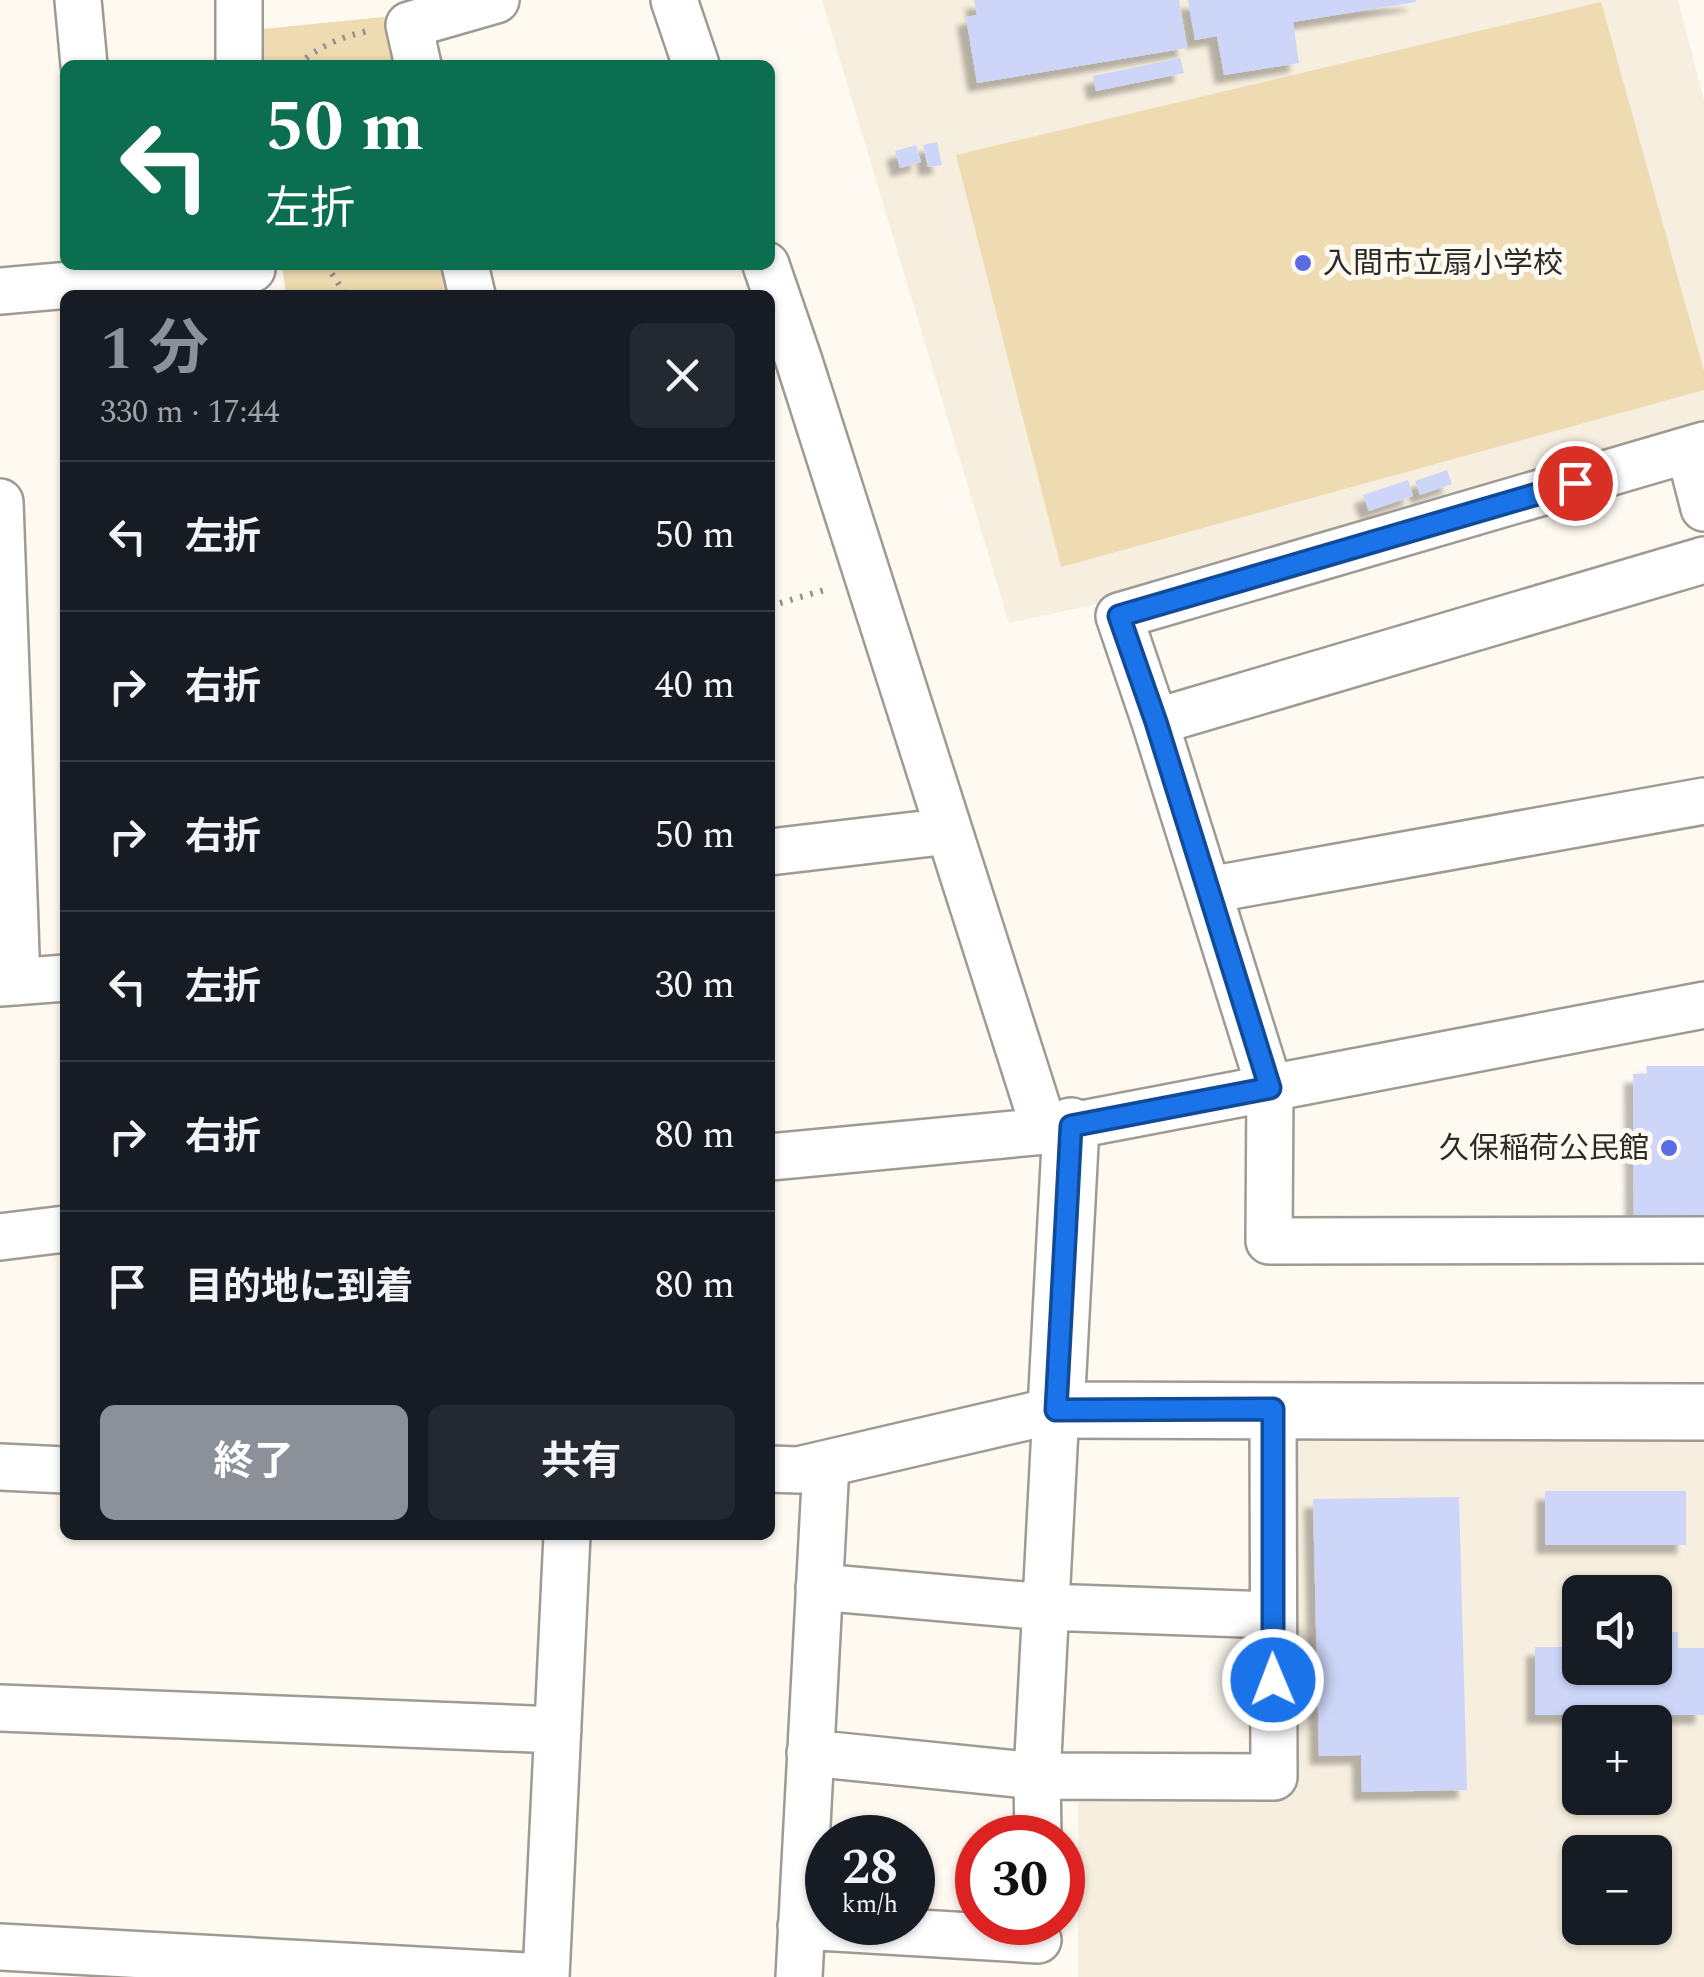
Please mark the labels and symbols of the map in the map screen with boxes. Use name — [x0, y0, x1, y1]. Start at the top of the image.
place label: 入間市立扇小学校 — [1323, 241, 1563, 287]
marker: 入間市立扇小学校 — [1292, 252, 1314, 274]
pin — [1533, 441, 1618, 526]
place label: 久保稲荷公民館 — [1439, 1126, 1649, 1172]
marker: 久保稲荷公民館 — [1658, 1137, 1680, 1159]
position arrow — [1221, 1628, 1325, 1732]
speed limit sign: 30 — [955, 1815, 1085, 1945]

